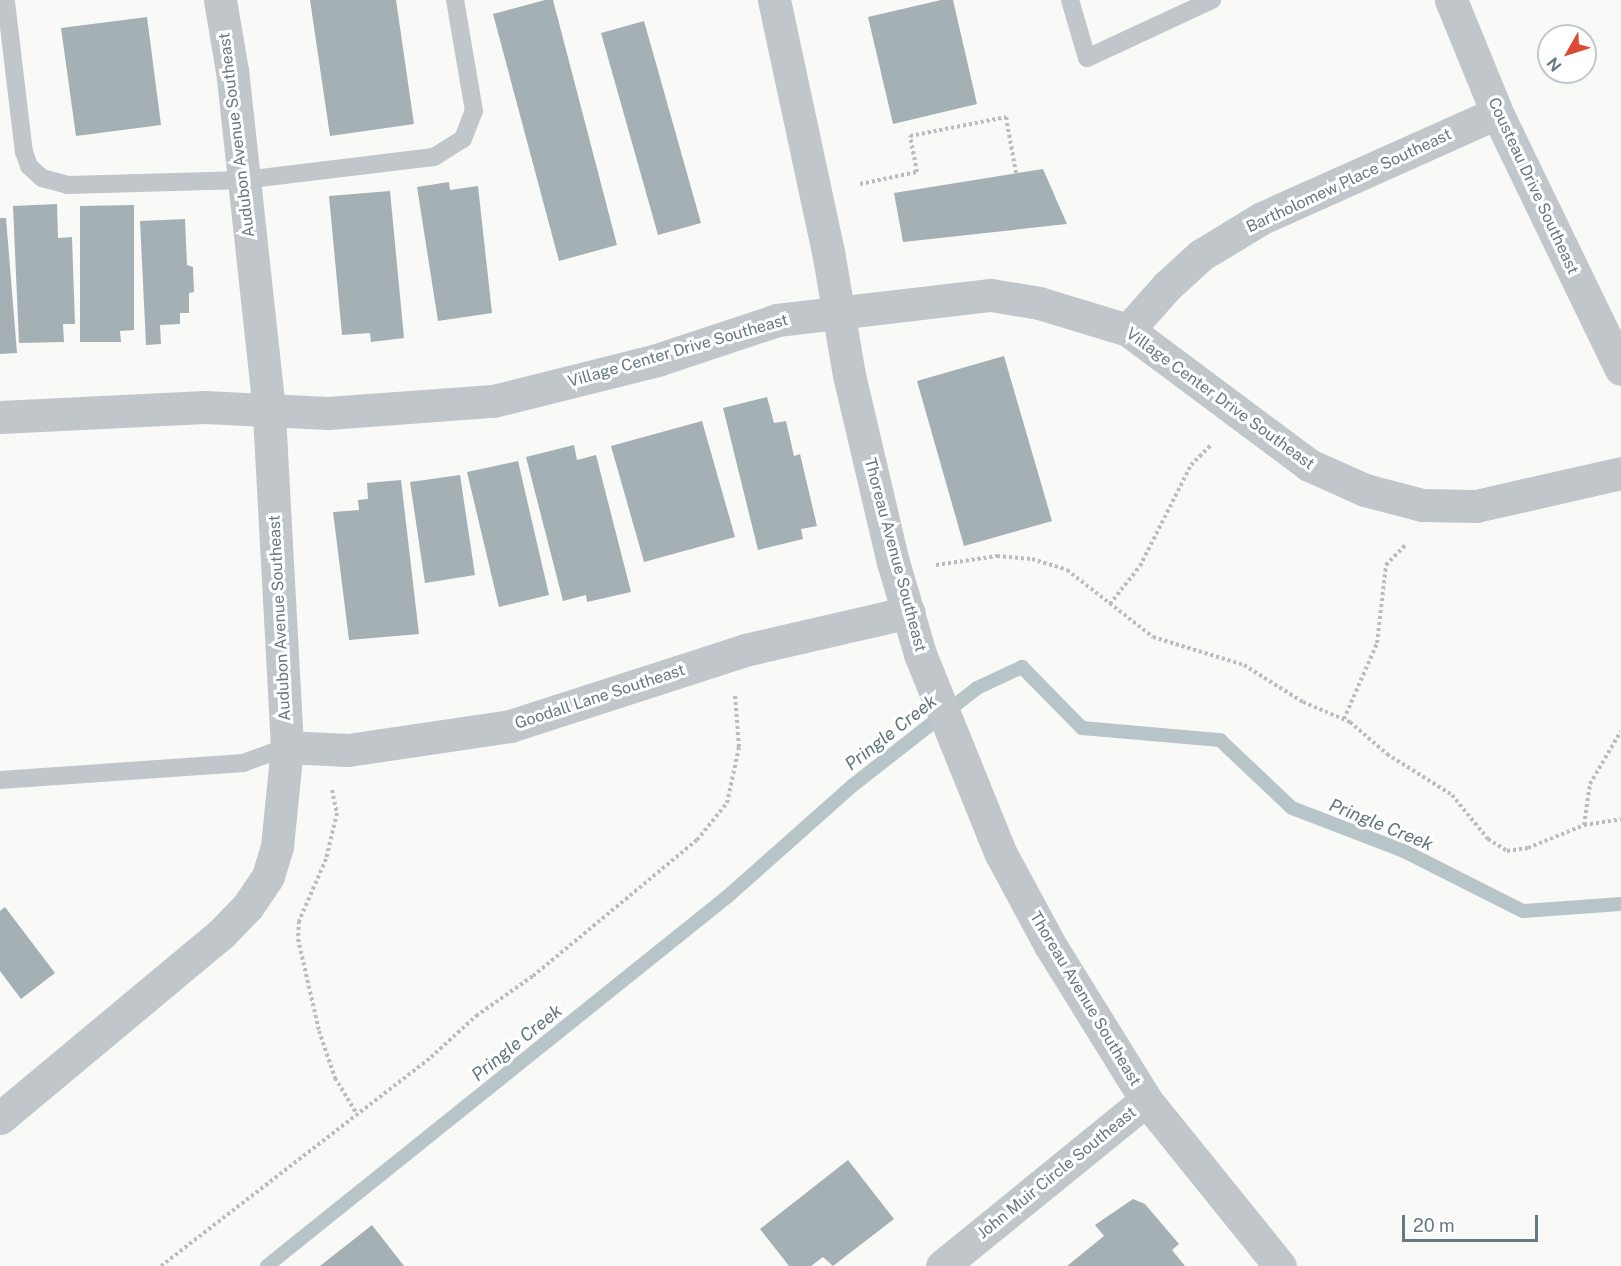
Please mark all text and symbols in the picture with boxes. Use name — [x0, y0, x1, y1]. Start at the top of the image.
north arrow — [1537, 24, 1597, 84]
street label: Audubon Avenue Southeast — [215, 31, 259, 239]
text: N — [1543, 54, 1566, 75]
street label: Cousteau Drive Southeast — [1484, 95, 1582, 277]
street label: Bartholomew Place Southeast — [1243, 125, 1455, 237]
street label: Village Center Drive Southeast — [566, 310, 790, 392]
street label: Village Center Drive Southeast — [1122, 324, 1318, 474]
street label: Thoreau Avenue Southeast — [860, 456, 930, 654]
street label: Audubon Avenue Southeast — [265, 514, 295, 722]
street label: Goodall Lane Southeast — [512, 660, 688, 734]
water label: Pringle Creek — [841, 691, 941, 775]
water label: Pringle Creek — [1326, 794, 1436, 856]
street label: Thoreau Avenue Southeast — [1025, 908, 1145, 1090]
water label: Pringle Creek — [467, 1000, 567, 1086]
street label: John Muir Circle Southeast — [974, 1103, 1140, 1243]
scale bar — [1405, 1203, 1542, 1241]
text: 20 m — [1413, 1215, 1455, 1236]

